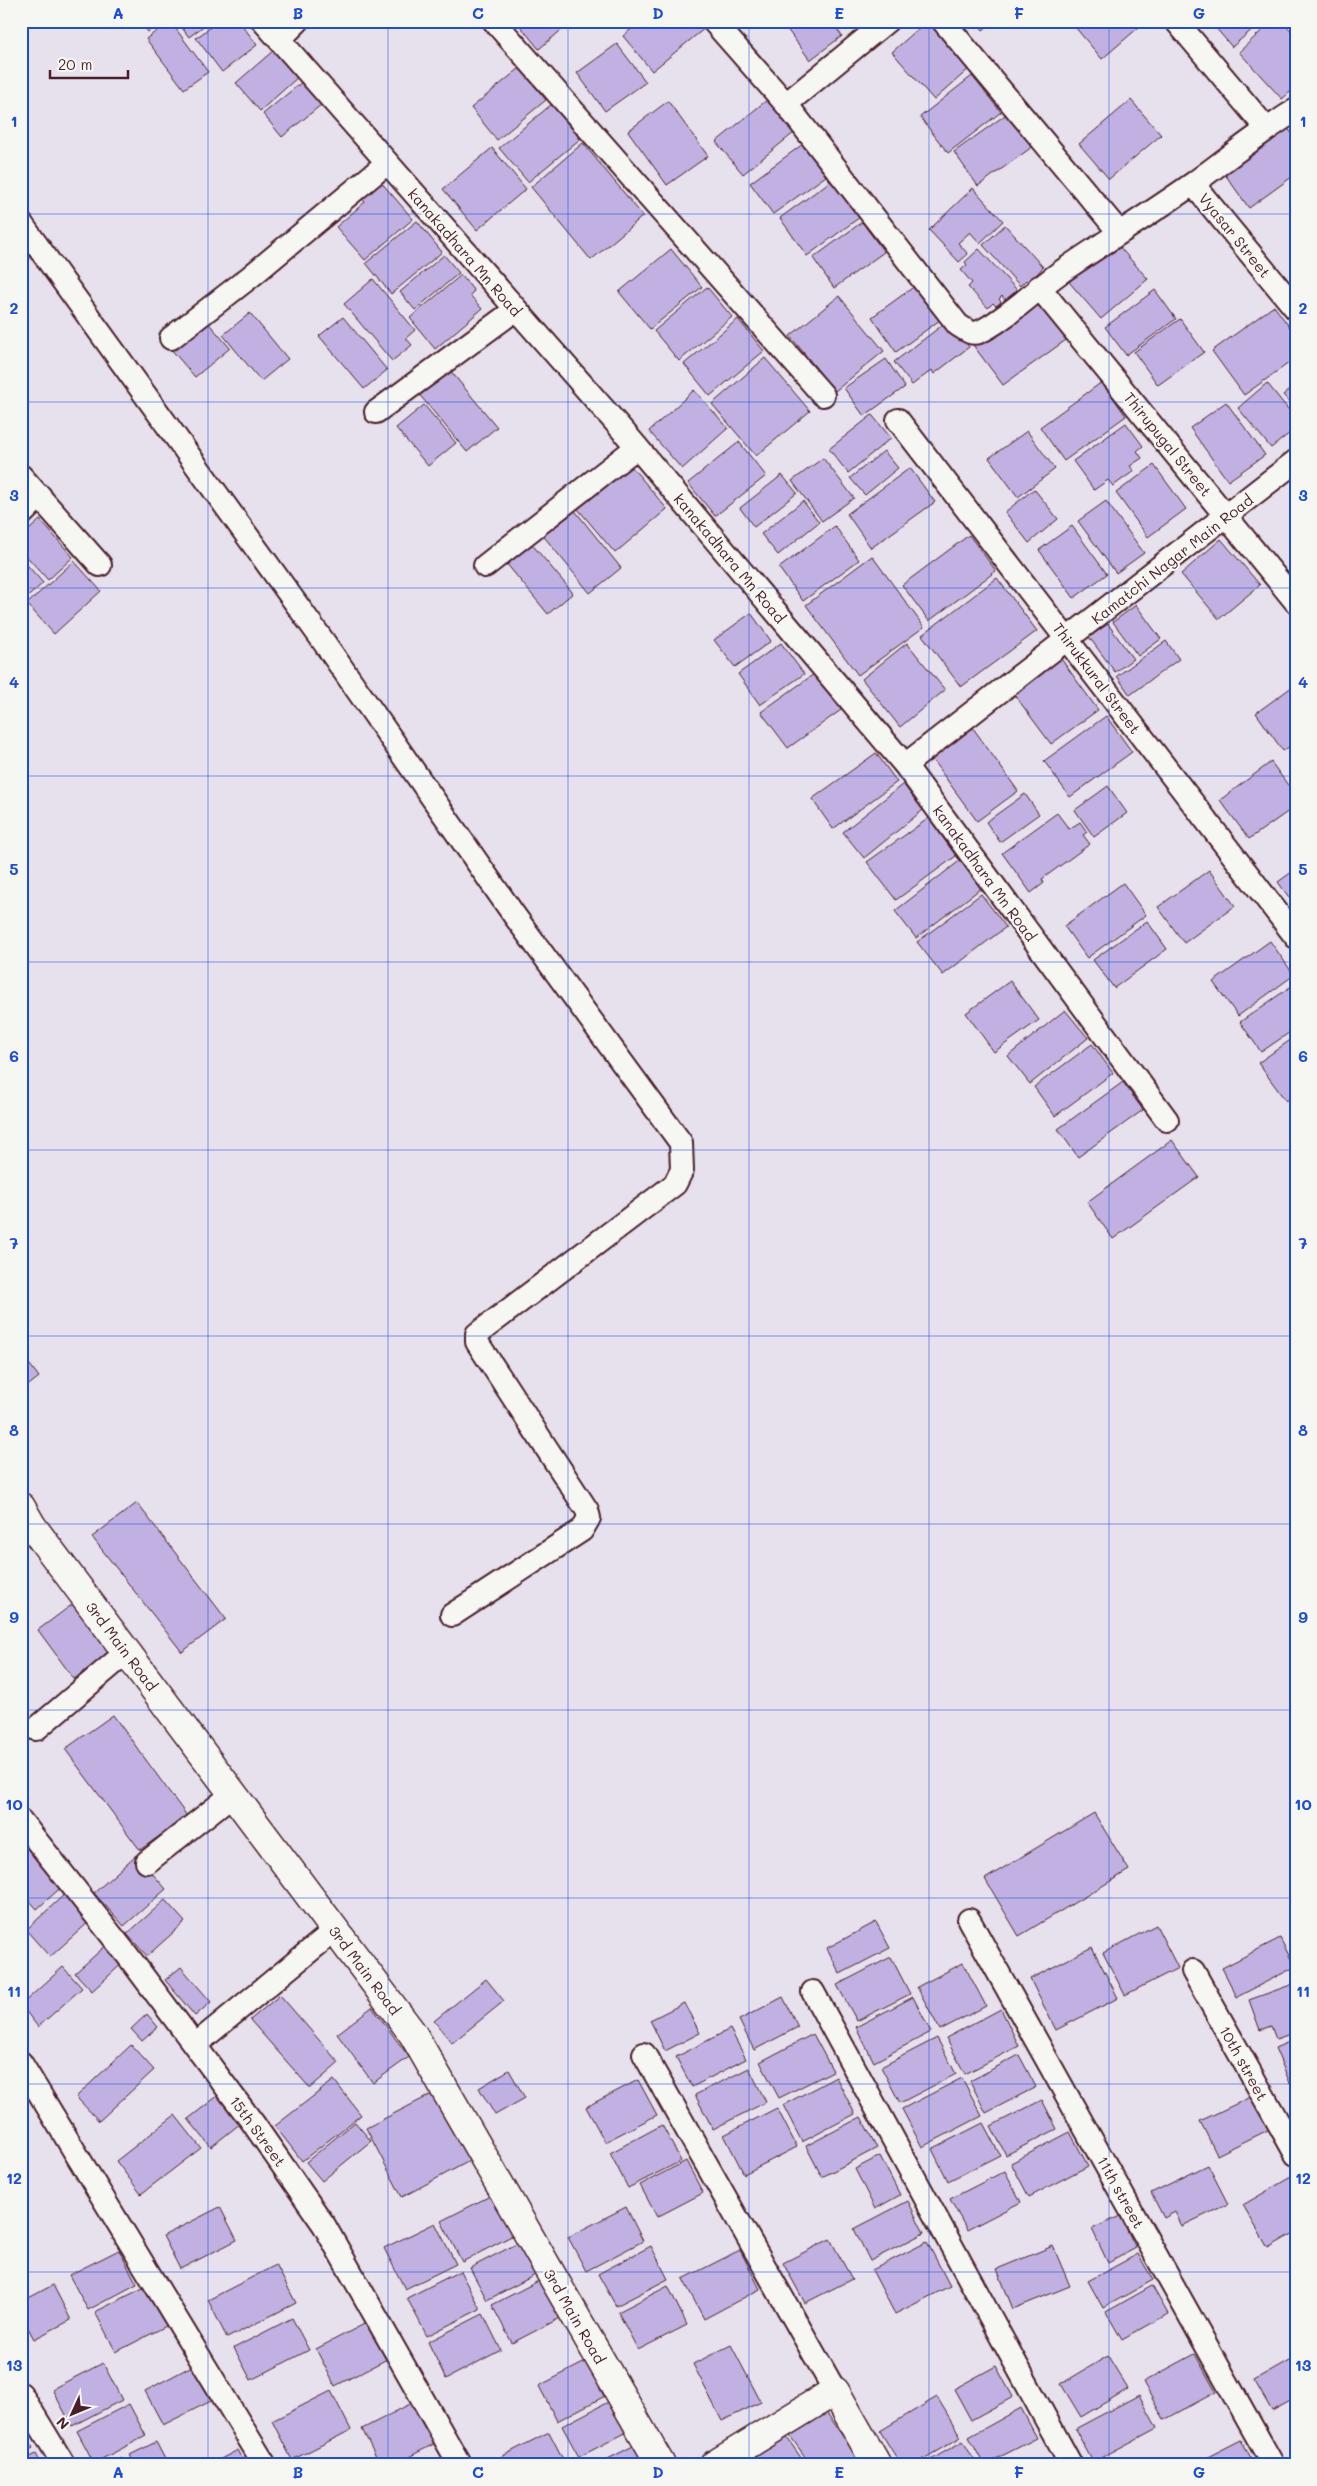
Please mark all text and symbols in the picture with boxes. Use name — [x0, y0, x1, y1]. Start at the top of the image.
text: A — [112, 2, 124, 23]
text: B — [293, 2, 303, 23]
text: C — [472, 2, 484, 23]
text: D — [652, 2, 664, 23]
text: E — [834, 2, 844, 23]
text: F — [1014, 2, 1024, 23]
text: G — [1193, 2, 1205, 23]
scale bar — [50, 48, 128, 80]
text: 20 m — [58, 54, 92, 74]
text: 1 — [10, 110, 18, 131]
text: 1 — [1299, 110, 1307, 131]
street label: kanakadhara Mn Road — [404, 184, 526, 320]
street label: Vyasar Street — [1195, 188, 1275, 282]
text: 2 — [10, 297, 19, 318]
text: 2 — [1299, 297, 1308, 318]
street label: Thirupugal Street — [1120, 388, 1216, 500]
text: 3 — [9, 484, 19, 505]
text: 3 — [1298, 484, 1308, 505]
street label: kanakadhara Mn Road — [670, 489, 790, 627]
street label: Kamatchi Nagar Main Road — [1087, 489, 1257, 629]
street label: Thirukkural Street — [1049, 618, 1145, 738]
text: 4 — [9, 671, 19, 692]
text: 4 — [1298, 671, 1308, 692]
street label: kanakadhara Mn Road — [929, 801, 1041, 945]
text: 5 — [9, 858, 19, 879]
text: 5 — [1298, 858, 1308, 879]
text: 6 — [9, 1045, 19, 1066]
text: 6 — [1298, 1045, 1308, 1066]
text: 7 — [10, 1232, 19, 1253]
text: 7 — [1299, 1232, 1308, 1253]
text: 8 — [9, 1419, 19, 1440]
text: 8 — [1298, 1419, 1308, 1440]
street label: 3rd Main Road — [82, 1597, 162, 1695]
text: 9 — [9, 1606, 19, 1627]
text: 9 — [1298, 1606, 1308, 1627]
text: 10 — [5, 1793, 23, 1814]
text: 10 — [1294, 1793, 1312, 1814]
street label: 3rd Main Road — [325, 1921, 405, 2019]
text: 11 — [7, 1980, 21, 2001]
text: 11 — [1296, 1980, 1310, 2001]
street label: 10th street — [1215, 2022, 1273, 2104]
street label: 15th Street — [225, 2092, 291, 2170]
street label: 11th street — [1093, 2152, 1149, 2232]
text: 12 — [6, 2167, 22, 2188]
text: 12 — [1295, 2167, 1311, 2188]
street label: 3rd Main Road — [540, 2265, 610, 2367]
text: 13 — [6, 2354, 23, 2375]
text: 13 — [1295, 2354, 1312, 2375]
north arrow — [48, 2388, 98, 2438]
text: N — [52, 2413, 73, 2434]
text: A — [112, 2461, 124, 2482]
text: B — [293, 2461, 303, 2482]
text: C — [472, 2461, 484, 2482]
text: D — [652, 2461, 664, 2482]
text: E — [834, 2461, 844, 2482]
text: F — [1014, 2461, 1024, 2482]
text: G — [1193, 2461, 1205, 2482]

